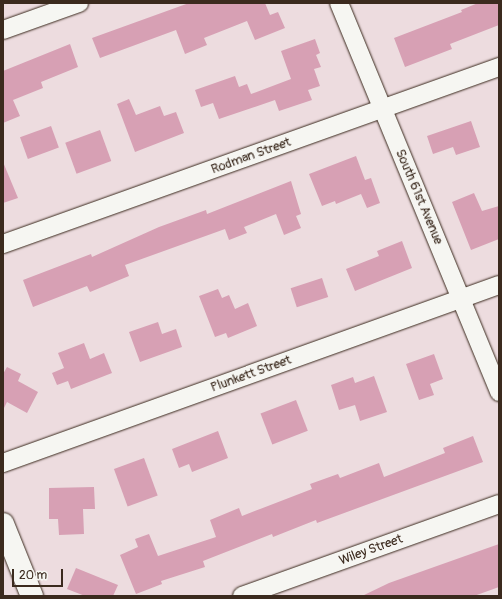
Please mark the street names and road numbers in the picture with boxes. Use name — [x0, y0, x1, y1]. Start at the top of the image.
street label: Rodman Street — [209, 134, 293, 178]
street label: South 61st Avenue — [392, 147, 446, 247]
street label: Plunkett Street — [209, 352, 293, 396]
street label: Wiley Street — [337, 531, 405, 569]

